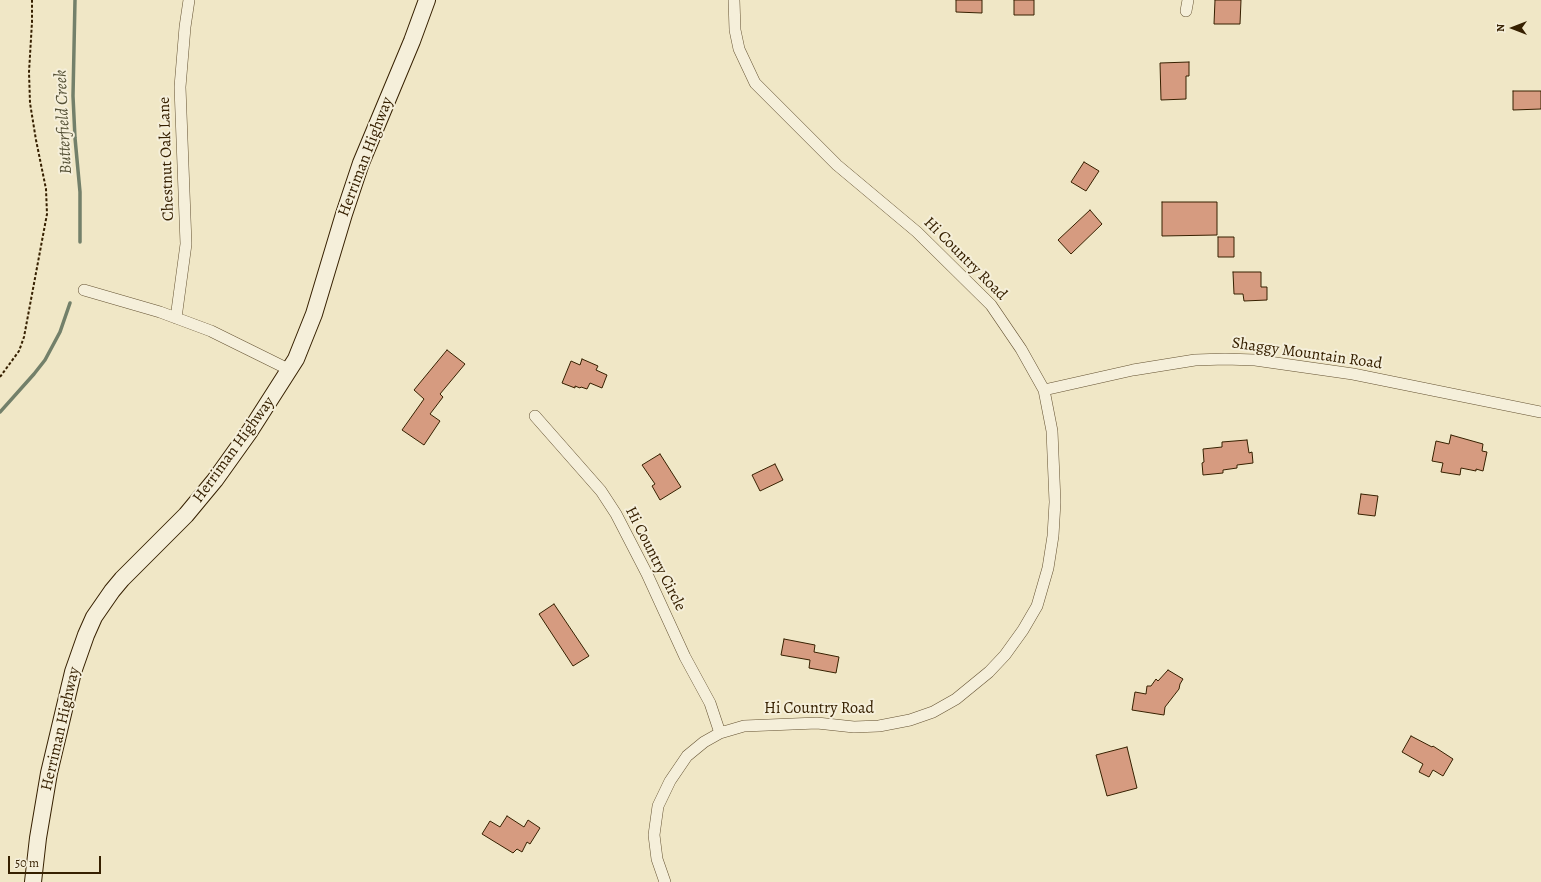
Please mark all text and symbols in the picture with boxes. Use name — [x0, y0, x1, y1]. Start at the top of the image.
north arrow — [1493, 8, 1533, 48]
text: N — [1493, 24, 1508, 32]
water label: Butterfield Creek — [51, 69, 77, 175]
street label: Herriman Highway — [334, 95, 398, 219]
street label: Chestnut Oak Lane — [155, 96, 179, 222]
street label: Hi Country Road — [919, 213, 1011, 305]
street label: Shaggy Mountain Road — [1231, 334, 1383, 374]
street label: Herriman Highway — [189, 393, 279, 507]
street label: Hi Country Circle — [620, 504, 690, 614]
street label: Herriman Highway — [37, 665, 85, 793]
street label: Hi Country Road — [764, 699, 874, 719]
scale bar — [10, 848, 103, 874]
text: 50 m — [15, 855, 39, 871]

